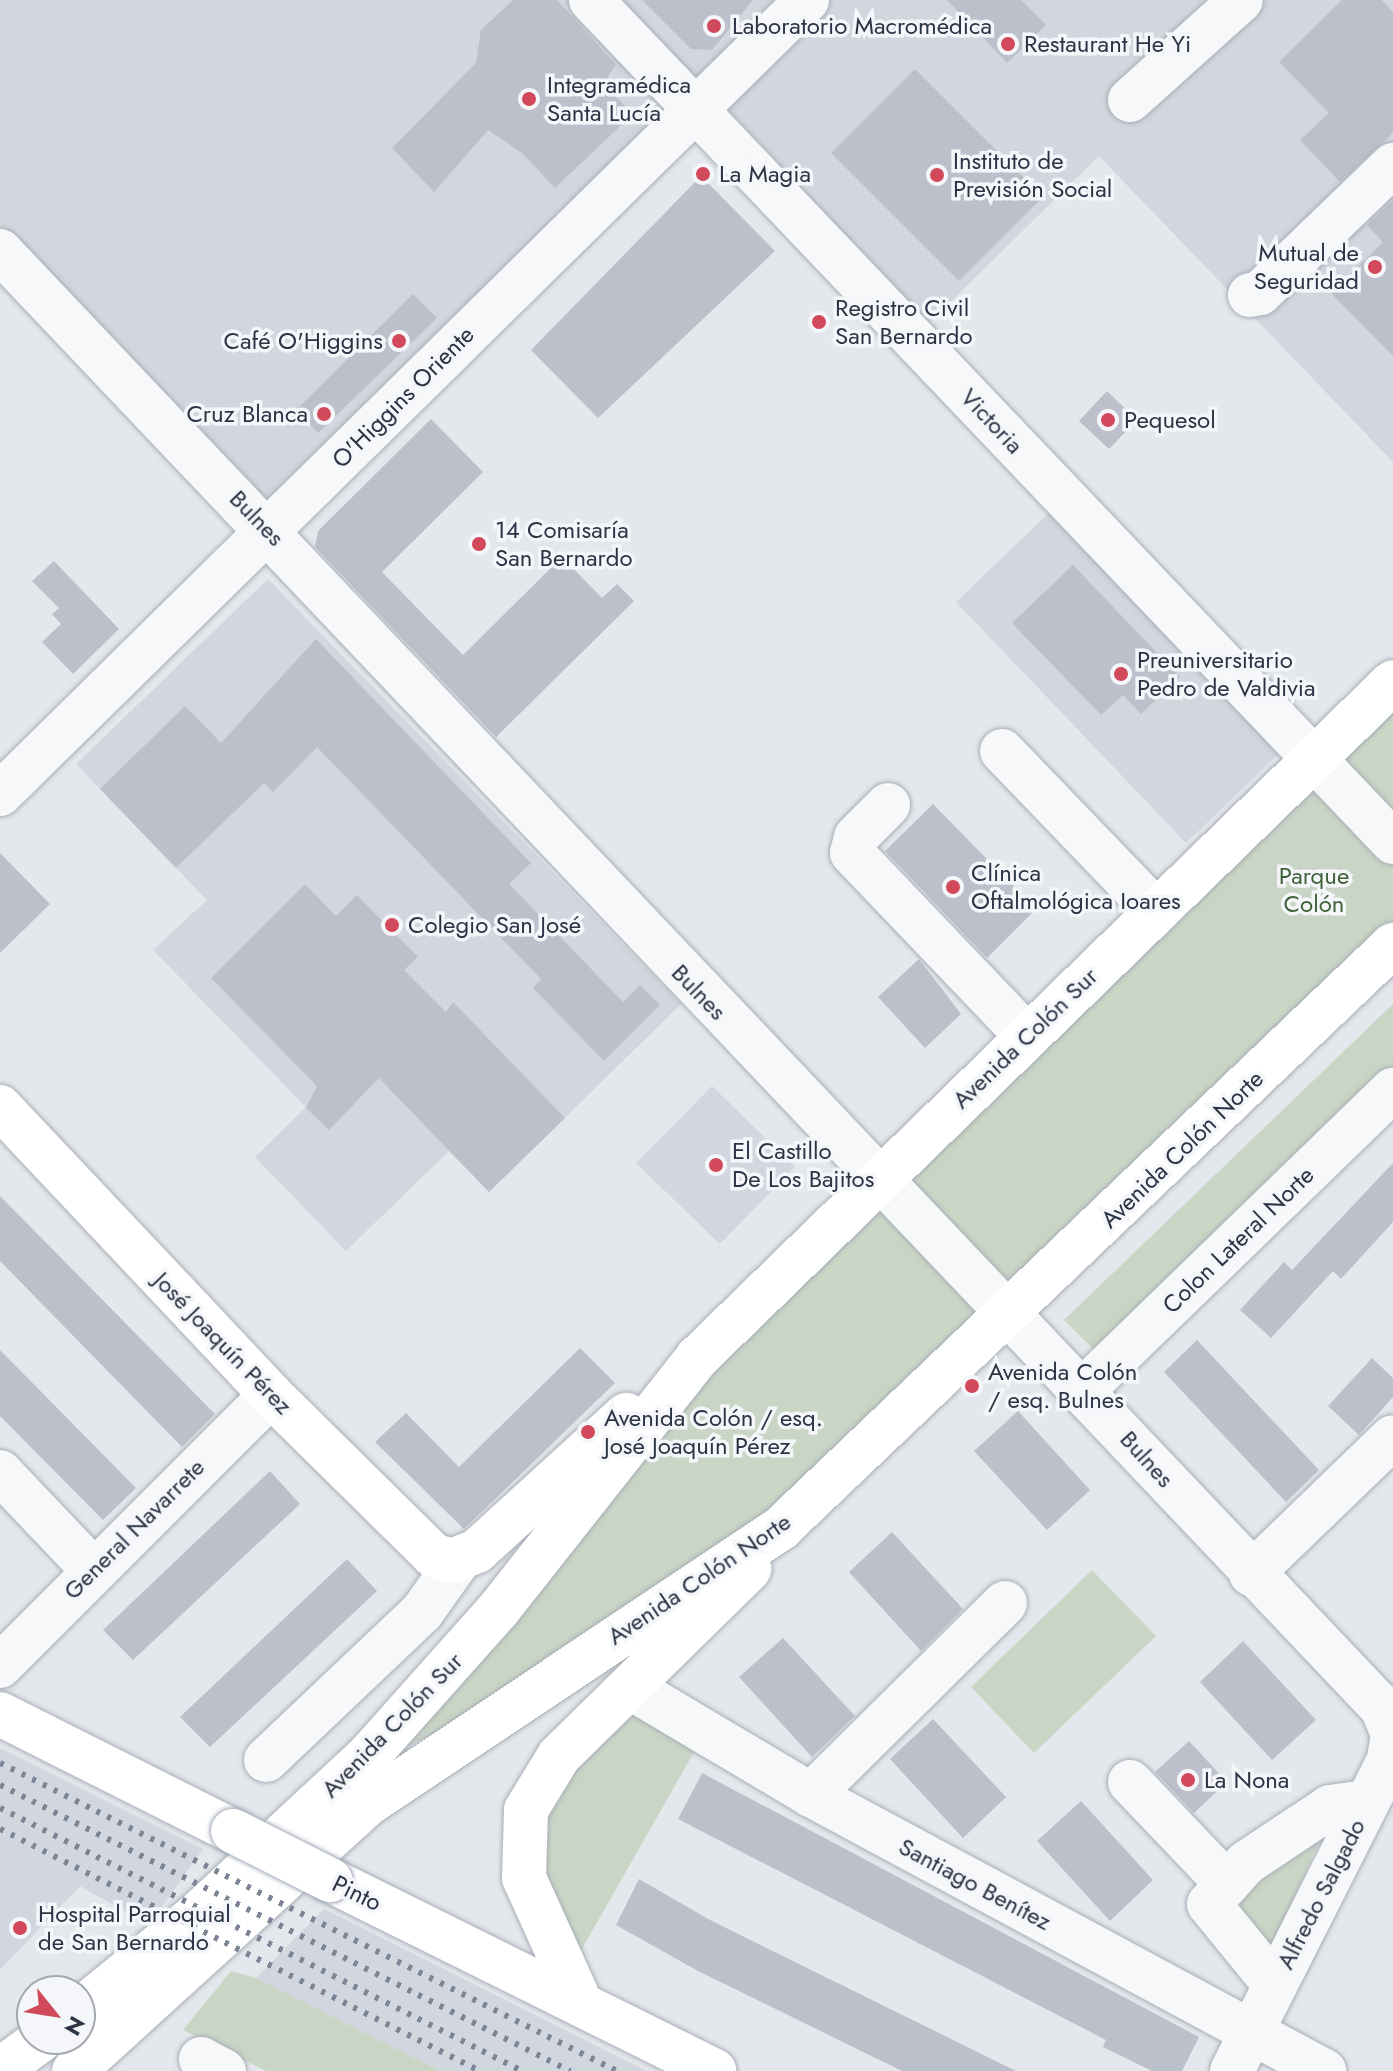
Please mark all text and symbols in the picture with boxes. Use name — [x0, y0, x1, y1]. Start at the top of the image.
place label: Laboratorio Macromédica — [732, 12, 992, 40]
marker: Laboratorio Macromédica — [703, 15, 725, 37]
place label: Restaurant He Yi — [1024, 30, 1191, 58]
marker: Restaurant He Yi — [999, 35, 1017, 53]
place label: Integramédica Santa Lucía — [547, 71, 691, 127]
marker: Integramédica Santa Lucía — [518, 88, 540, 110]
place label: Instituto de Previsión Social — [953, 147, 1112, 203]
place label: La Magia — [719, 160, 811, 188]
marker: La Magia — [694, 165, 712, 183]
marker: Instituto de Previsión Social — [928, 166, 946, 184]
place label: Mutual de Seguridad — [1254, 239, 1359, 295]
marker: Mutual de Seguridad — [1366, 258, 1384, 276]
place label: Registro Civil San Bernardo — [835, 294, 973, 350]
marker: Registro Civil San Bernardo — [810, 313, 828, 331]
street label: O'Higgins Oriente — [326, 320, 480, 474]
place label: Café O'Higgins — [224, 327, 383, 355]
marker: Café O'Higgins — [390, 332, 408, 350]
street label: Victoria — [955, 382, 1029, 460]
place label: Cruz Blanca — [186, 400, 308, 428]
marker: Cruz Blanca — [315, 405, 333, 423]
place label: Pequesol — [1124, 406, 1216, 434]
marker: Pequesol — [1099, 411, 1117, 429]
street label: Bulnes — [224, 484, 290, 552]
place label: 14 Comisaría San Bernardo — [495, 516, 633, 572]
marker: 14 Comisaría San Bernardo — [470, 535, 488, 553]
place label: Preuniversitario Pedro de Valdivia — [1137, 646, 1316, 702]
marker: Preuniversitario Pedro de Valdivia — [1112, 665, 1130, 683]
place label: Clínica Oftalmológica Ioares — [971, 859, 1181, 915]
park label: Parque Colón — [1279, 862, 1349, 918]
marker: Clínica Oftalmológica Ioares — [942, 876, 964, 898]
place label: Colegio San José — [408, 911, 581, 939]
marker: Colegio San José — [383, 916, 401, 934]
street label: Bulnes — [666, 958, 732, 1026]
street label: Avenida Colón Sur — [947, 962, 1103, 1114]
street label: Avenida Colón Norte — [1095, 1064, 1269, 1234]
place label: El Castillo De Los Bajitos — [732, 1137, 874, 1193]
marker: El Castillo De Los Bajitos — [707, 1156, 725, 1174]
street label: Colon Lateral Norte — [1156, 1161, 1320, 1319]
street label: José Joaquín Pérez — [148, 1266, 298, 1420]
place label: Avenida Colón / esq. Bulnes — [988, 1358, 1137, 1414]
marker: Avenida Colón / esq. Bulnes — [963, 1377, 981, 1395]
place label: Avenida Colón / esq. José Joaquín Pérez — [604, 1404, 823, 1460]
marker: Avenida Colón / esq. José Joaquín Pérez — [579, 1423, 597, 1441]
street label: Bulnes — [1114, 1425, 1180, 1493]
street label: General Navarrete — [58, 1453, 210, 1605]
street label: Avenida Colón Norte — [602, 1507, 796, 1651]
street label: Avenida Colón Sur — [316, 1647, 468, 1803]
place label: La Nona — [1204, 1766, 1289, 1794]
marker: La Nona — [1179, 1771, 1197, 1789]
street label: Alfredo Salgado — [1271, 1814, 1371, 1974]
street label: Santiago Benítez — [894, 1832, 1056, 1936]
street label: Pinto — [328, 1869, 386, 1917]
place label: Hospital Parroquial de San Bernardo — [38, 1900, 231, 1956]
marker: Hospital Parroquial de San Bernardo — [9, 1917, 31, 1939]
north arrow — [16, 1975, 96, 2055]
text: N — [57, 2010, 93, 2042]

